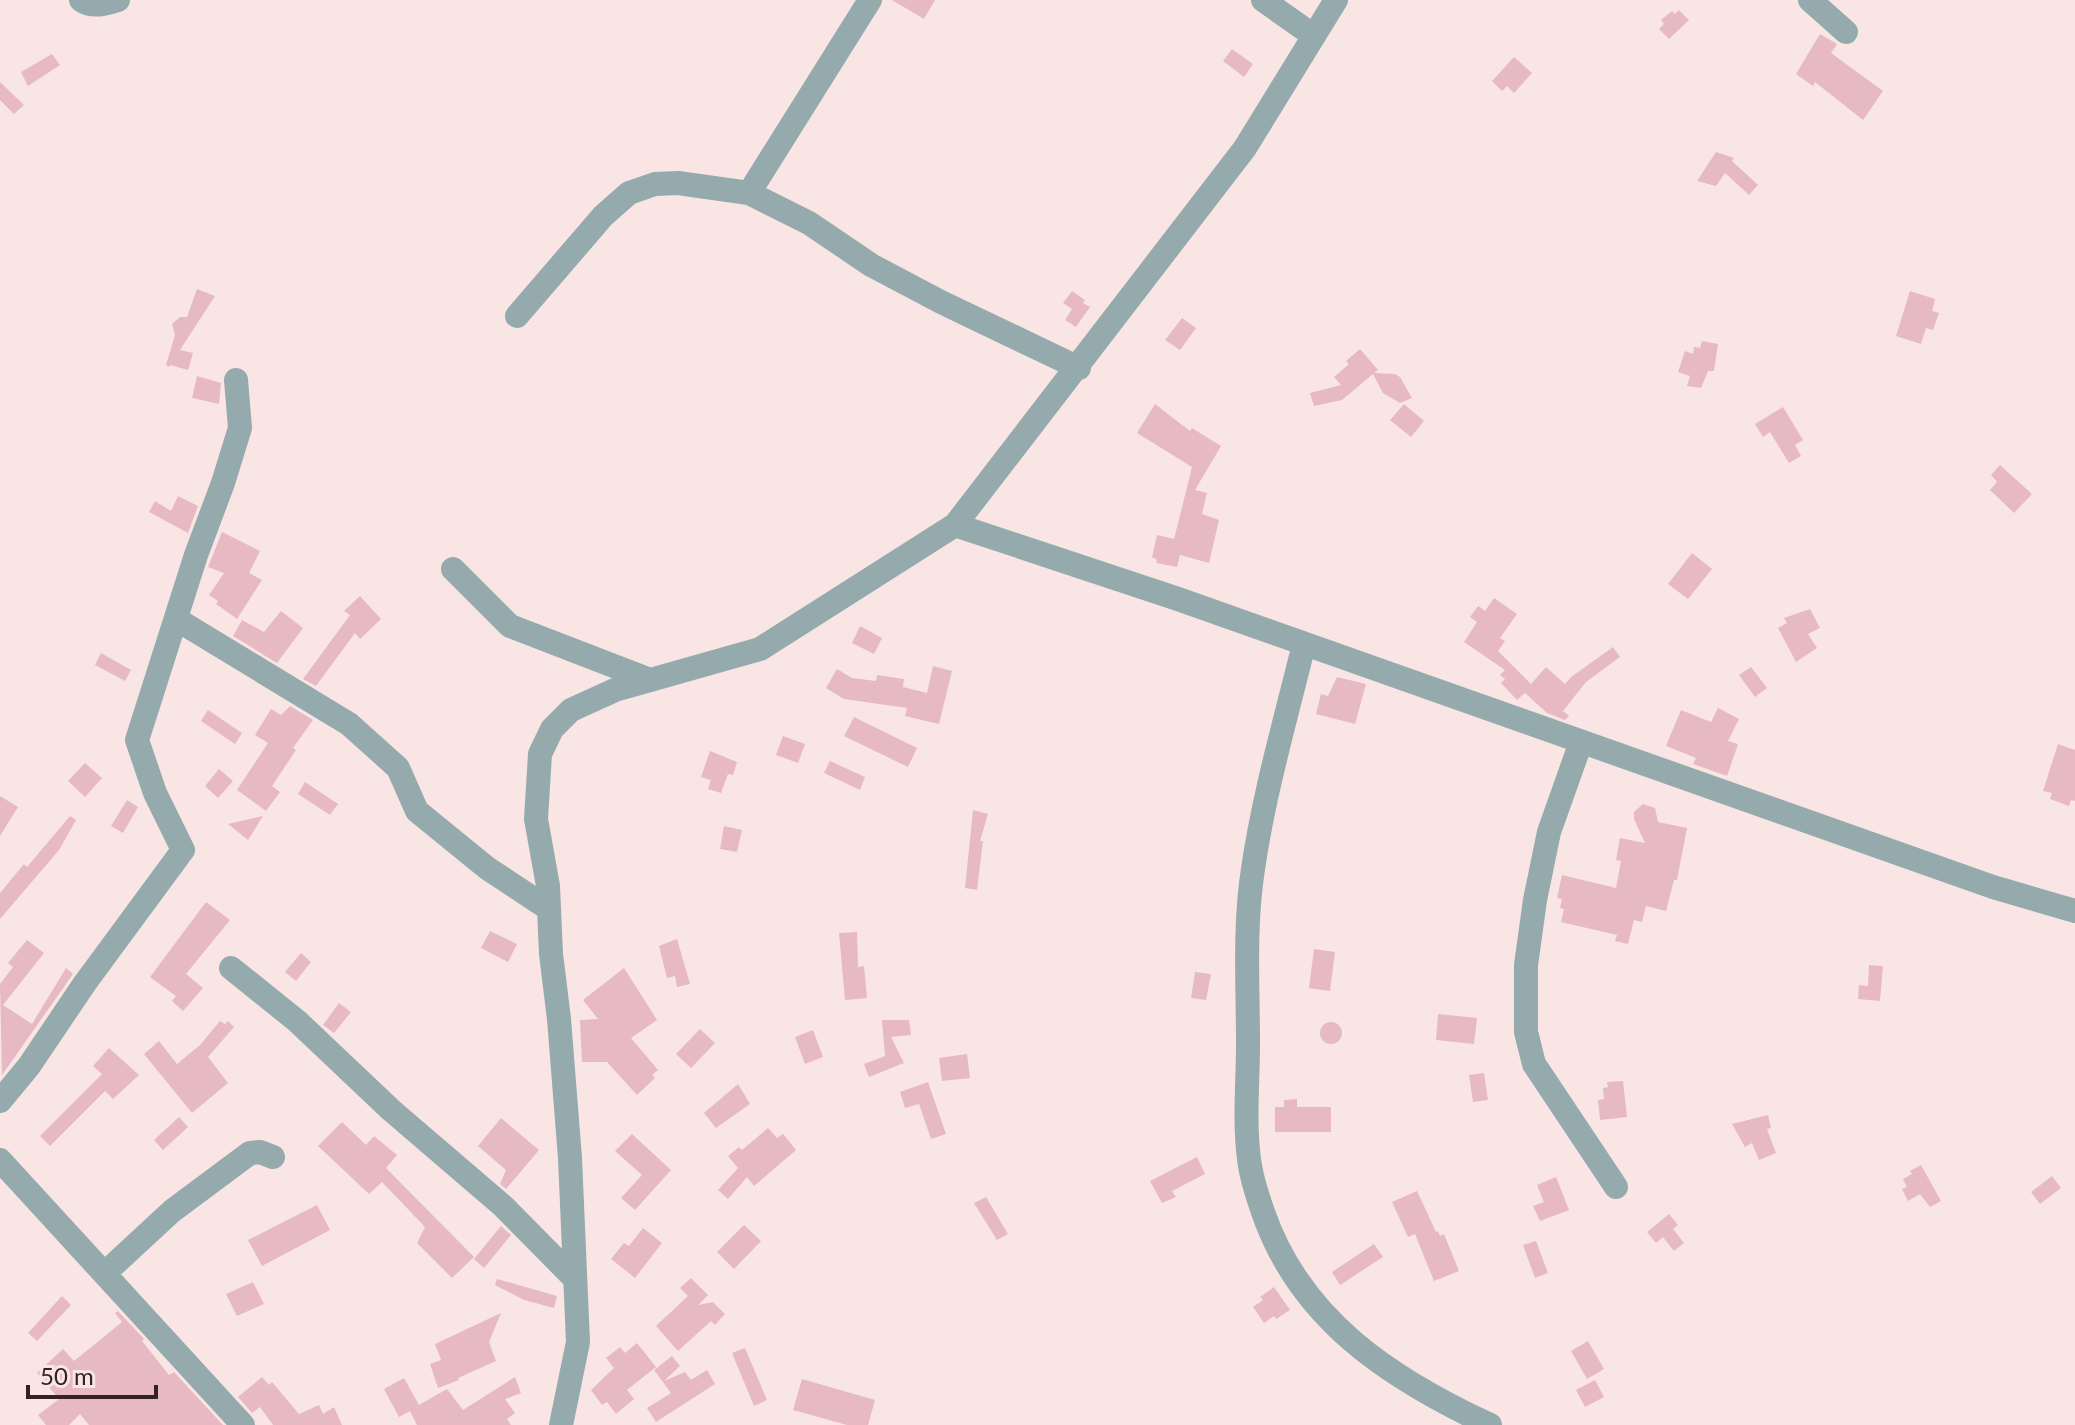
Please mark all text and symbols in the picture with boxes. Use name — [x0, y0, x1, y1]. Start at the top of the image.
scale bar — [28, 1349, 156, 1399]
text: 50 m — [40, 1361, 94, 1390]

